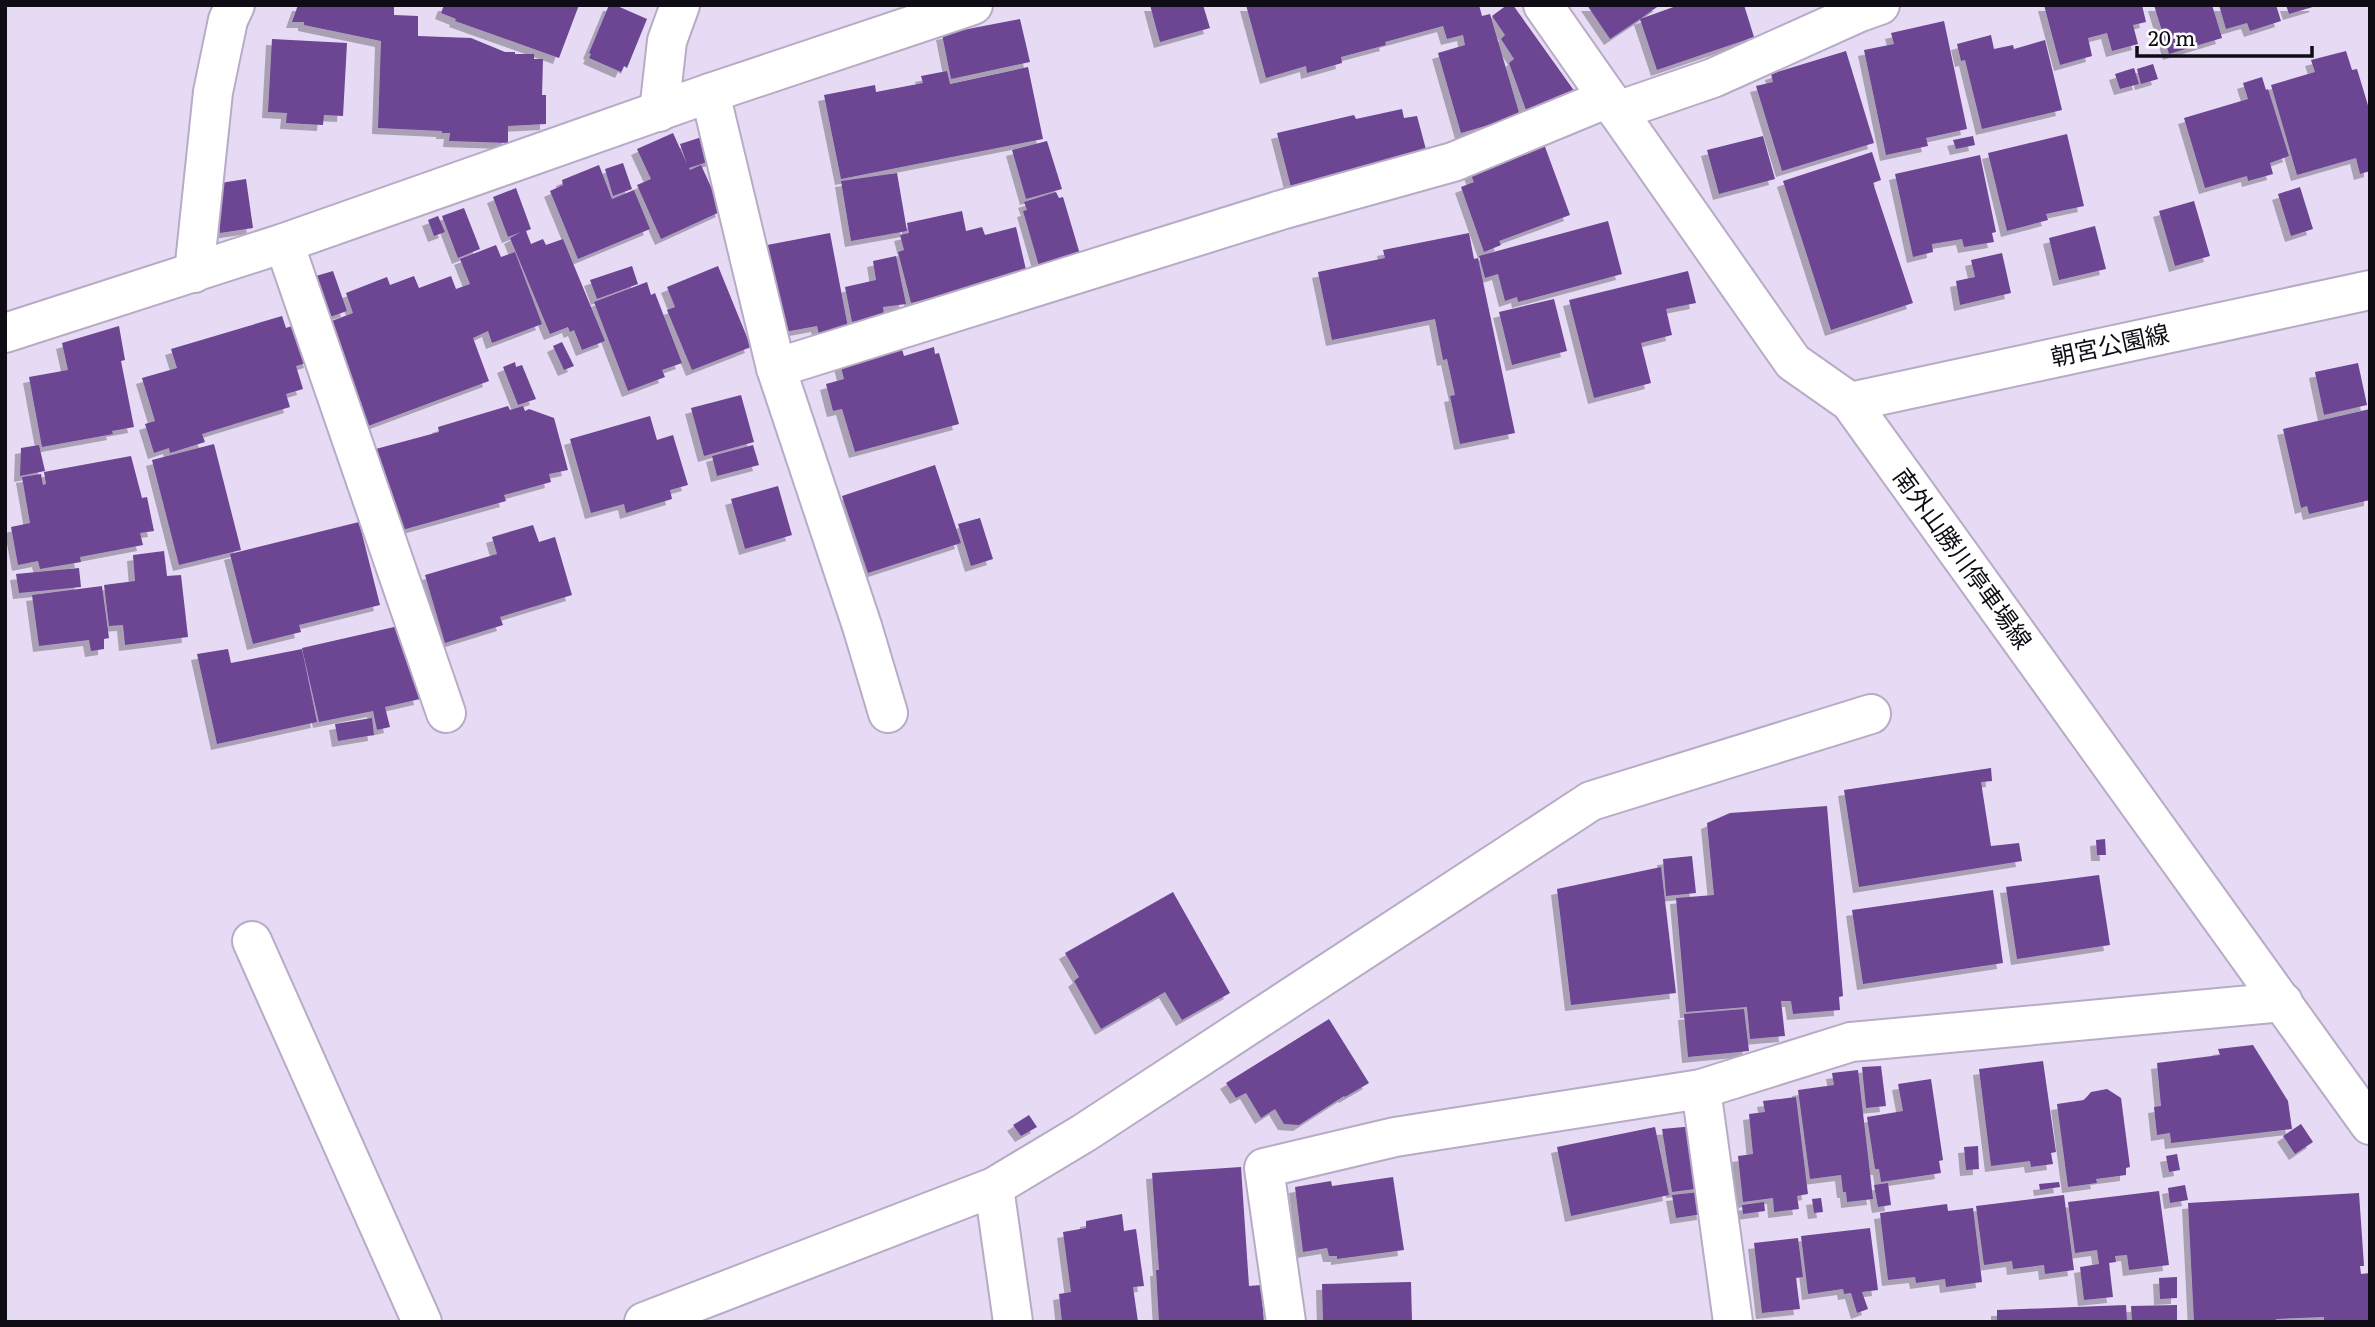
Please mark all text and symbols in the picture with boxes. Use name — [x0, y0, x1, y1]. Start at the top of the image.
scale bar — [2137, 14, 2312, 58]
text: 20 m — [2148, 21, 2195, 52]
street label: 朝宮公園線 — [2047, 314, 2172, 373]
street label: 南外山勝川停車場線 — [1886, 460, 2042, 655]

